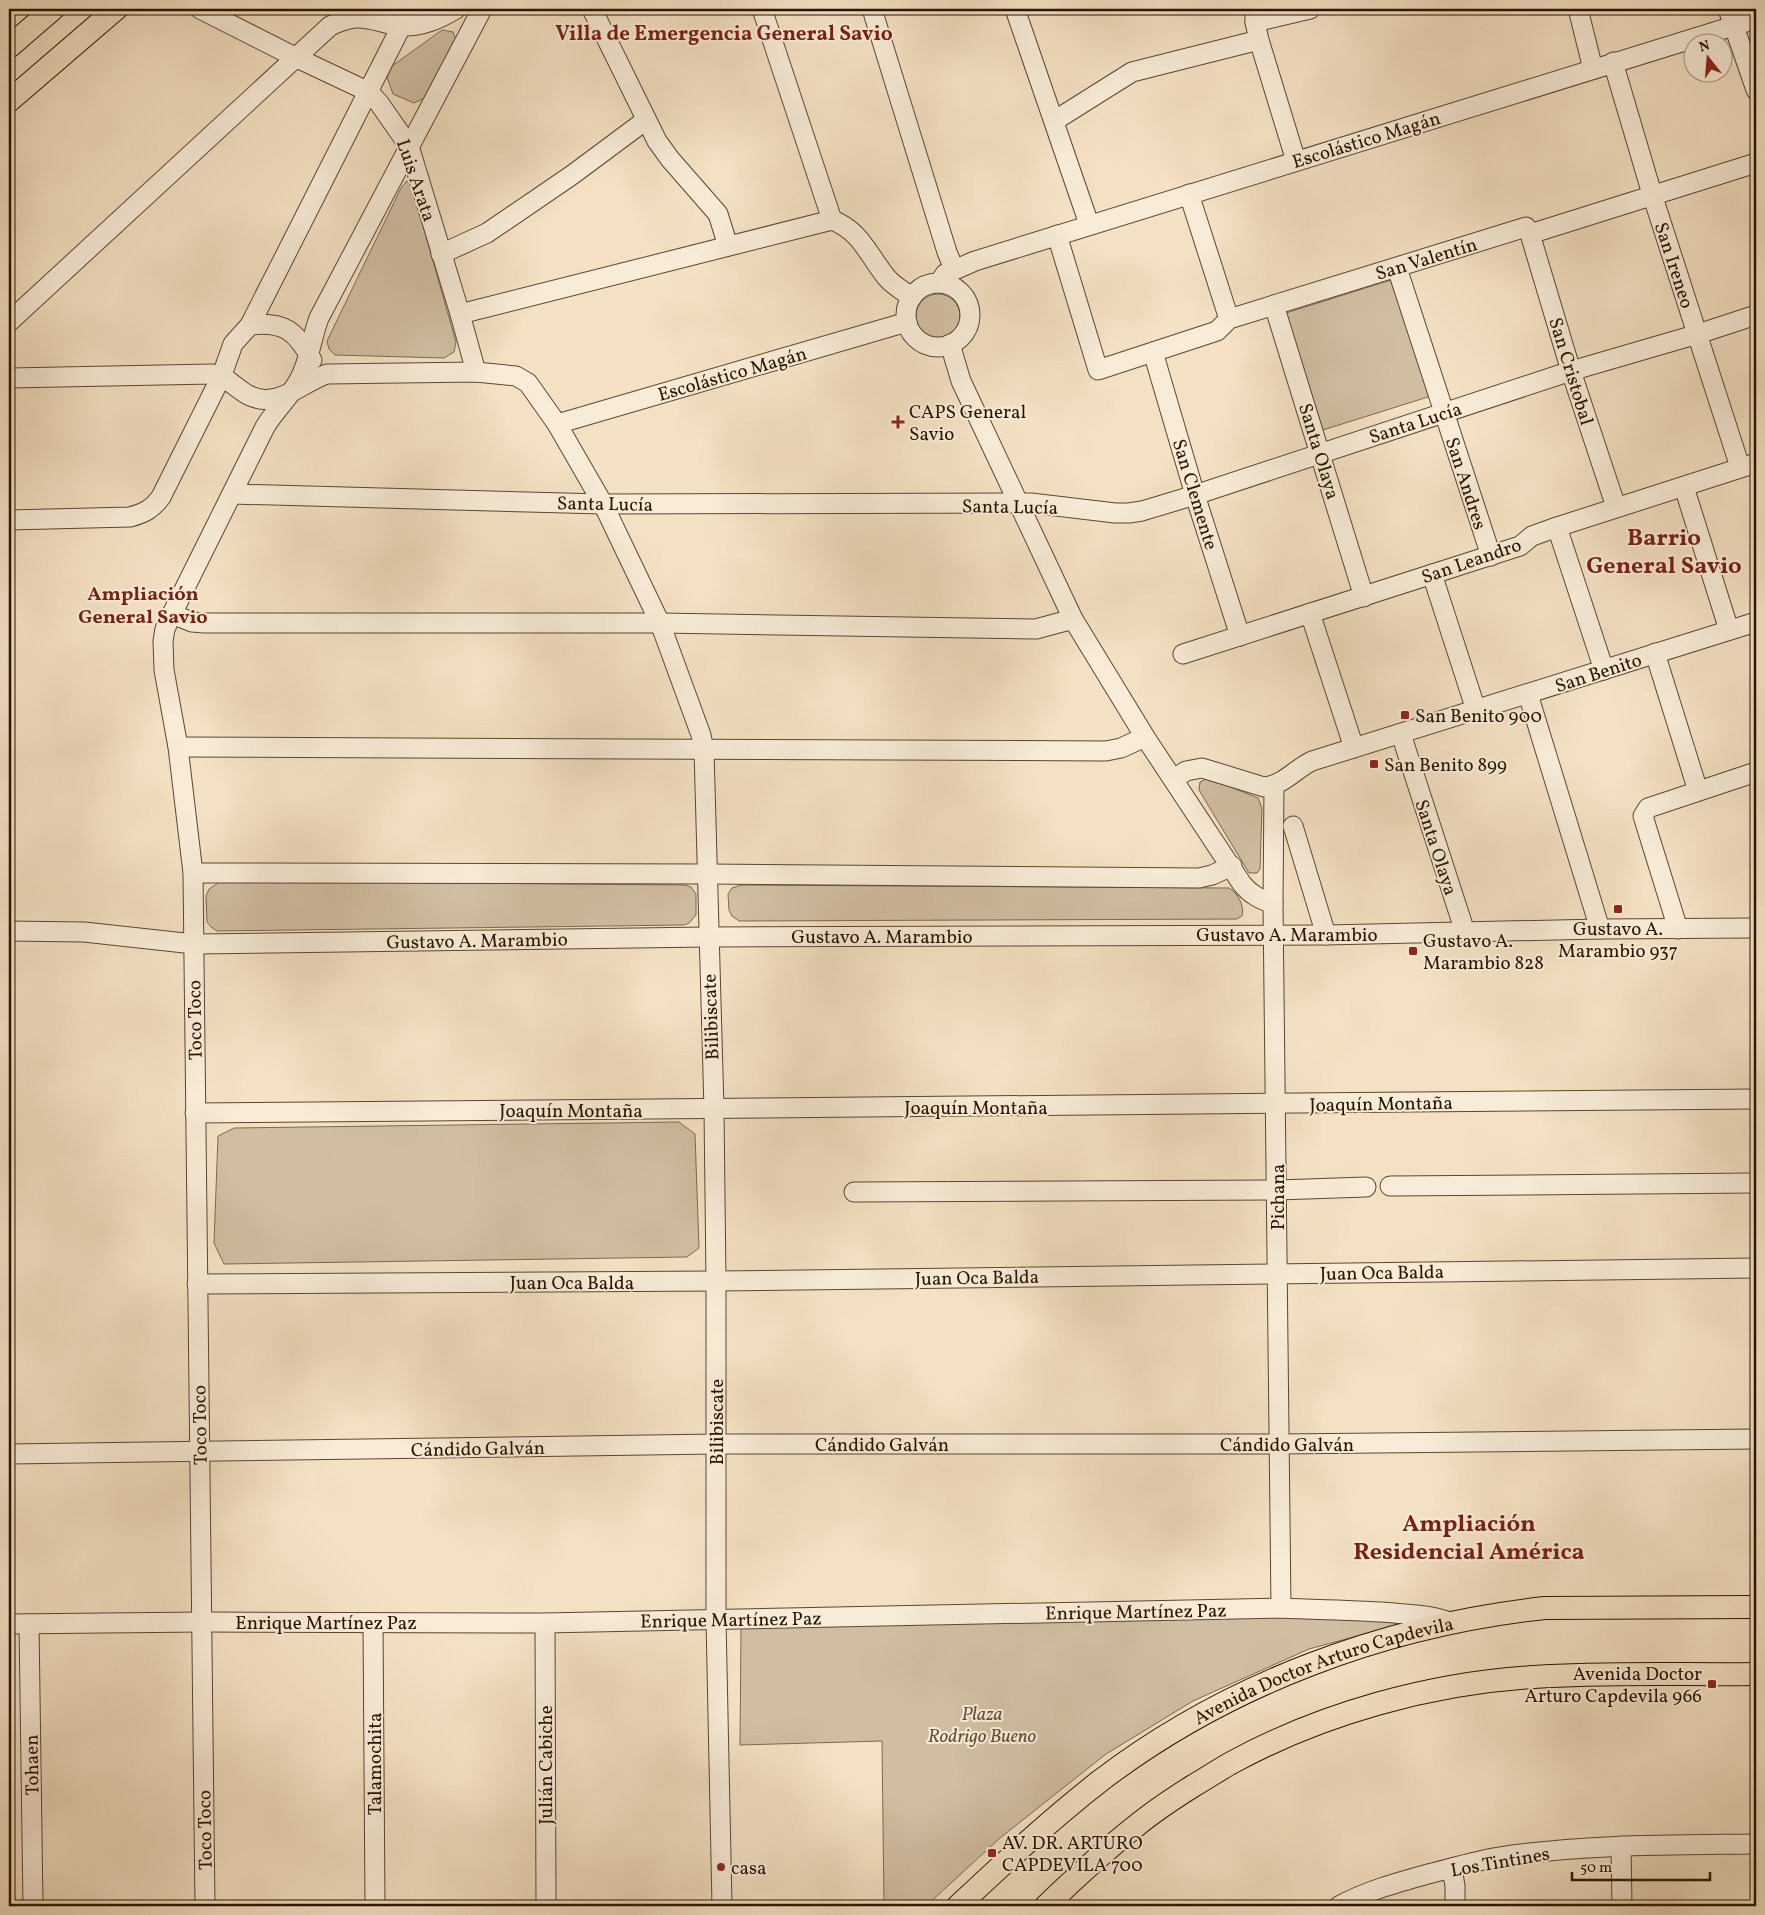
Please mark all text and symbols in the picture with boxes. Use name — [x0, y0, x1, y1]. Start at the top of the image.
district label: Villa de Emergencia General Savio — [555, 20, 893, 49]
north arrow — [1682, 32, 1732, 82]
text: N — [1697, 36, 1712, 58]
street label: Escolástico Magán — [1289, 106, 1444, 176]
street label: Luis Arata — [389, 136, 441, 225]
street label: San Ireneo — [1647, 219, 1699, 312]
street label: San Valentín — [1373, 232, 1481, 288]
street label: San Cristobal — [1541, 315, 1599, 429]
street label: Escolástico Magán — [655, 341, 810, 409]
street label: Santa Lucía — [1366, 397, 1465, 451]
place label: CAPS General Savio — [909, 400, 1026, 448]
street label: Santa Olaya — [1291, 400, 1345, 503]
marker: CAPS General Savio — [891, 415, 905, 429]
street label: San Andres — [1438, 434, 1492, 533]
street label: San Clemente — [1165, 436, 1223, 553]
street label: Santa Lucía — [557, 491, 653, 519]
street label: Santa Lucía — [962, 494, 1058, 522]
district label: Barrio General Savio — [1586, 522, 1742, 584]
street label: San Leandro — [1418, 533, 1525, 591]
district label: Ampliación General Savio — [78, 581, 208, 632]
street label: San Benito — [1552, 648, 1645, 700]
place label: San Benito 900 — [1415, 704, 1542, 730]
marker: San Benito 900 — [1399, 709, 1411, 721]
place label: San Benito 899 — [1384, 753, 1507, 779]
marker: San Benito 899 — [1368, 758, 1380, 770]
street label: Santa Olaya — [1407, 796, 1463, 899]
marker: Gustavo A. Marambio 937 — [1612, 903, 1624, 915]
place label: Gustavo A. Marambio 937 — [1558, 917, 1678, 965]
street label: Gustavo A. Marambio — [1196, 923, 1378, 949]
street label: Gustavo A. Marambio — [791, 925, 973, 951]
street label: Gustavo A. Marambio — [386, 927, 568, 957]
place label: Gustavo A. Marambio 828 — [1423, 929, 1544, 977]
marker: Gustavo A. Marambio 828 — [1407, 945, 1419, 957]
street label: Bilibiscate — [697, 973, 726, 1061]
street label: Toco Toco — [182, 980, 210, 1060]
street label: Joaquín Montaña — [1309, 1091, 1453, 1119]
street label: Joaquín Montaña — [904, 1096, 1048, 1122]
street label: Joaquín Montaña — [499, 1099, 643, 1125]
street label: Pichana — [1266, 1164, 1292, 1230]
street label: Juan Oca Balda — [1320, 1260, 1444, 1288]
street label: Juan Oca Balda — [915, 1265, 1039, 1293]
street label: Juan Oca Balda — [510, 1271, 634, 1297]
street label: Bilibiscate — [705, 1379, 731, 1465]
street label: Toco Toco — [187, 1385, 215, 1465]
street label: Cándido Galván — [815, 1433, 949, 1459]
street label: Cándido Galván — [1220, 1433, 1354, 1459]
street label: Cándido Galván — [411, 1436, 545, 1464]
district label: Ampliación Residencial América — [1353, 1508, 1585, 1570]
street label: Enrique Martínez Paz — [1045, 1598, 1227, 1628]
street label: Enrique Martínez Paz — [640, 1606, 822, 1636]
street label: Enrique Martínez Paz — [235, 1611, 417, 1637]
street label: Avenida Doctor Arturo Capdevila — [1189, 1612, 1456, 1732]
place label: Avenida Doctor Arturo Capdevila 966 — [1525, 1662, 1702, 1710]
marker: Avenida Doctor Arturo Capdevila 966 — [1706, 1678, 1718, 1690]
park label: Plaza Rodrigo Bueno — [928, 1702, 1037, 1750]
street label: Julián Cabiche — [534, 1705, 560, 1825]
street label: Talamochita — [363, 1713, 389, 1815]
street label: Tohaen — [19, 1734, 47, 1796]
street label: Toco Toco — [192, 1790, 220, 1870]
place label: AV. DR. ARTURO CAPDEVILA 700 — [1002, 1831, 1143, 1879]
street label: Los Tintines — [1449, 1841, 1552, 1884]
marker: AV. DR. ARTURO CAPDEVILA 700 — [986, 1847, 998, 1859]
scale bar — [1572, 1850, 1710, 1882]
place label: casa — [731, 1856, 767, 1882]
text: 50 m — [1580, 1858, 1612, 1879]
marker: casa — [715, 1861, 727, 1873]

